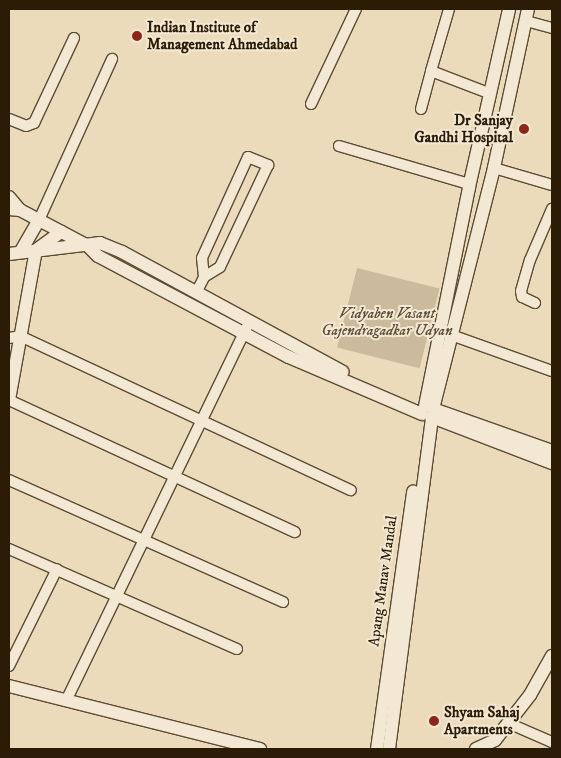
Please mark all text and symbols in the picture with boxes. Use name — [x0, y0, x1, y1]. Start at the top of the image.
place label: Indian Institute of Management Ahmedabad — [147, 18, 298, 53]
marker: Indian Institute of Management Ahmedabad — [131, 30, 143, 42]
place label: Dr Sanjay Gandhi Hospital — [414, 111, 513, 146]
marker: Dr Sanjay Gandhi Hospital — [517, 122, 531, 136]
park label: Vidyaben Vasant Gajendragadkar Udyan — [321, 304, 453, 339]
street label: Apang Manav Mandal — [365, 514, 401, 648]
place label: Shyam Sahaj Apartments — [444, 703, 520, 738]
marker: Shyam Sahaj Apartments — [428, 715, 440, 727]

